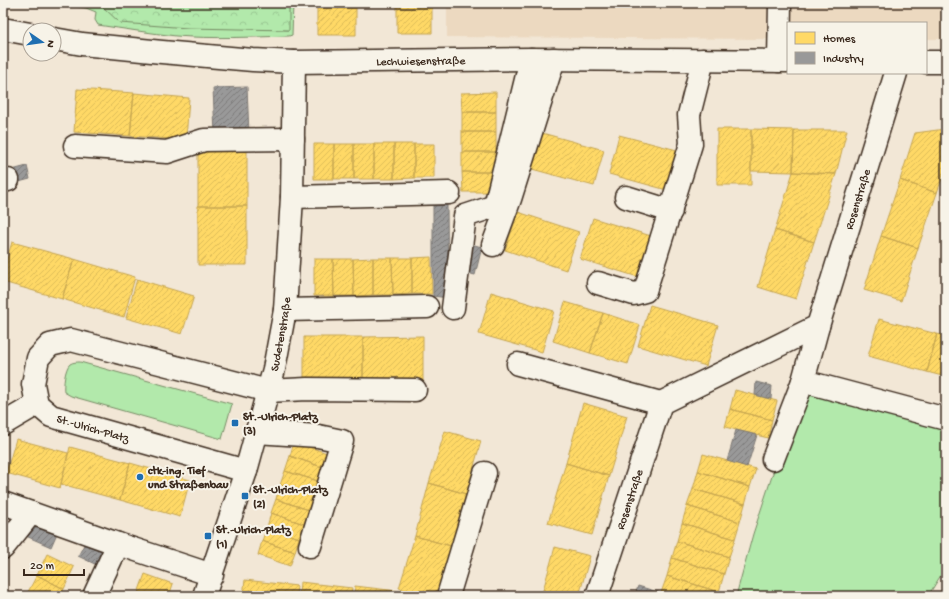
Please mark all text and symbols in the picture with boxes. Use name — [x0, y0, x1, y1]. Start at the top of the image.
north arrow — [22, 22, 62, 62]
legend — [787, 22, 927, 74]
text: Homes — [823, 33, 856, 47]
text: N — [43, 39, 56, 49]
text: Industry — [823, 53, 864, 67]
street label: Lechwiesenstraße — [376, 55, 466, 70]
street label: Rosenstraße — [843, 167, 875, 232]
street label: Sudetenstraße — [269, 296, 295, 373]
place label: St.-Ulrich-Platz (3) — [243, 411, 319, 439]
street label: St.-Ulrich-Platz — [55, 413, 131, 447]
marker: St.-Ulrich-Platz (3) — [230, 418, 240, 428]
place label: ctk-ing. Tief und Straßenbau — [148, 465, 229, 493]
street label: Rosenstraße — [615, 467, 648, 532]
marker: ctk-ing. Tief und Straßenbau — [135, 472, 145, 482]
place label: St.-Ulrich-Platz (2) — [253, 484, 329, 512]
marker: St.-Ulrich-Platz (2) — [240, 491, 250, 501]
place label: St.-Ulrich-Platz (1) — [216, 524, 292, 552]
marker: St.-Ulrich-Platz (1) — [203, 531, 213, 541]
scale bar — [24, 551, 84, 577]
text: 20 m — [30, 560, 55, 574]

